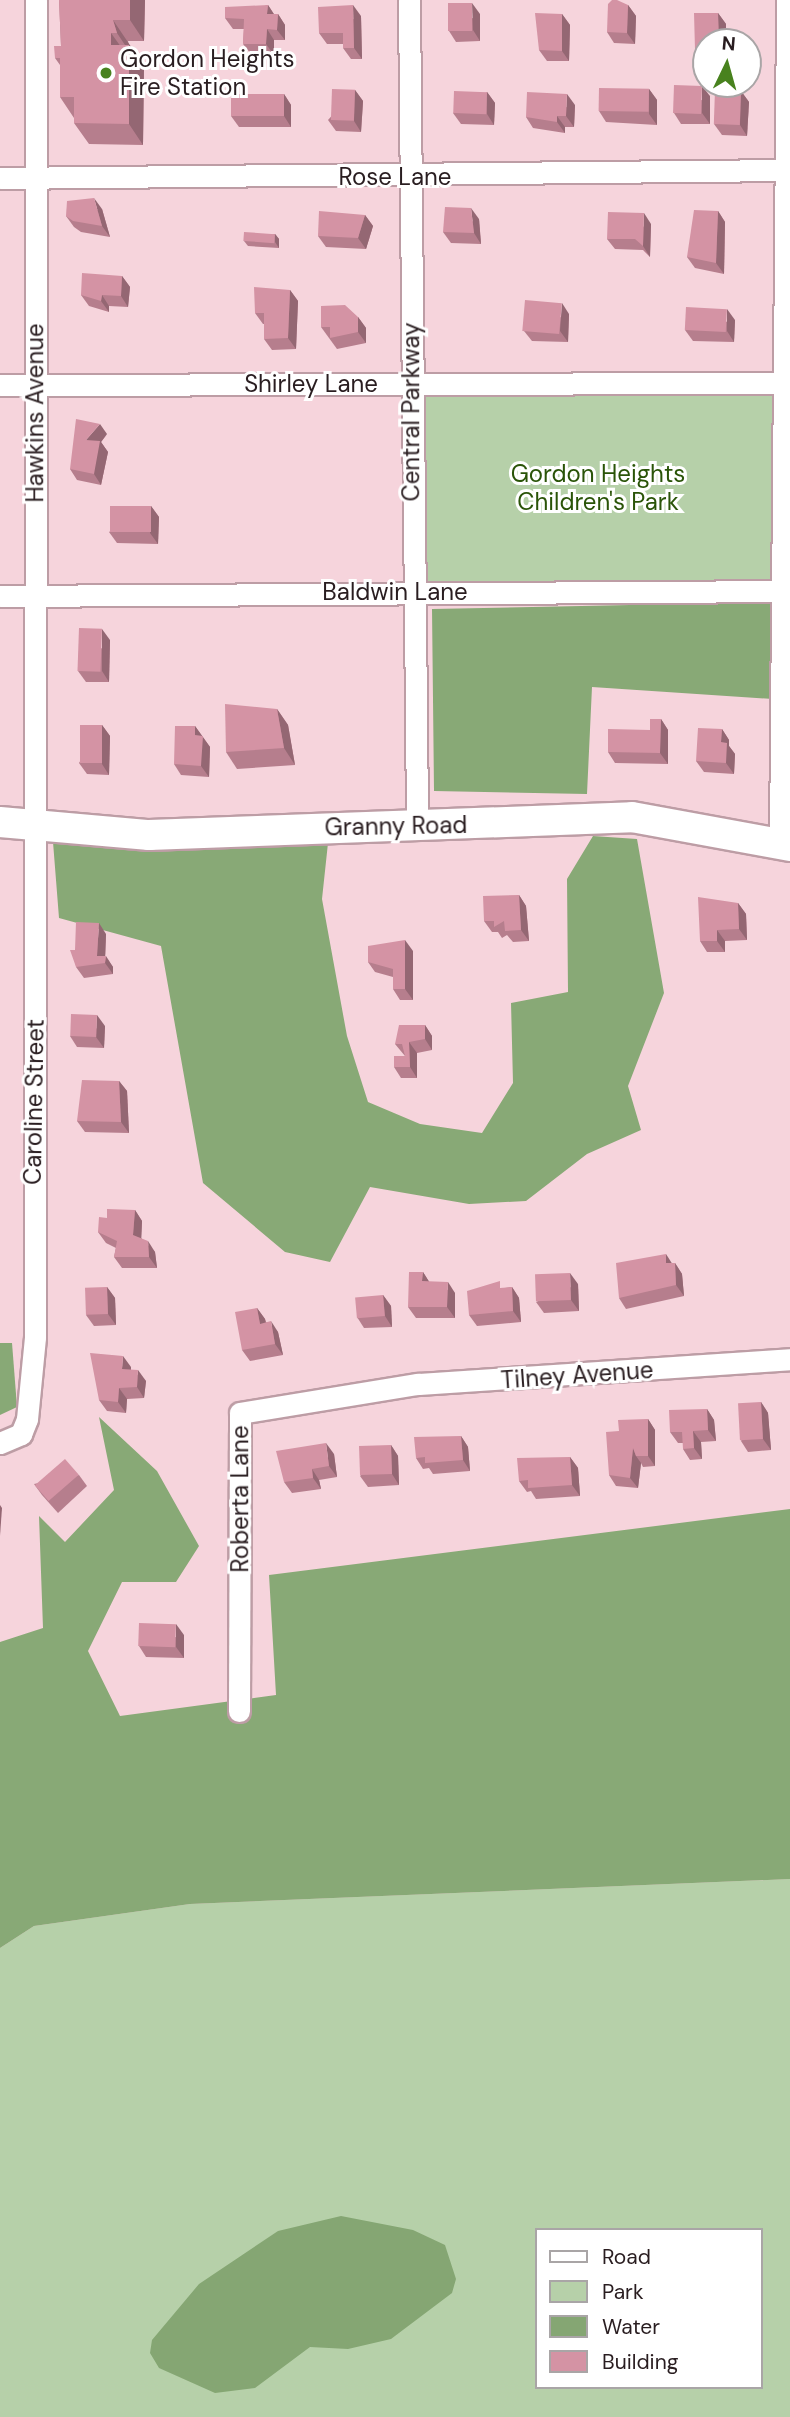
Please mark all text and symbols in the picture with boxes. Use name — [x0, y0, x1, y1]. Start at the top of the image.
north arrow — [692, 28, 762, 98]
text: N — [721, 31, 737, 57]
place label: Gordon Heights Fire Station — [120, 45, 295, 101]
marker: Gordon Heights Fire Station — [98, 65, 114, 81]
street label: Rose Lane — [339, 163, 451, 191]
street label: Central Parkway — [397, 322, 425, 502]
street label: Hawkins Avenue — [21, 323, 49, 503]
street label: Shirley Lane — [244, 370, 378, 398]
park label: Gordon Heights Children's Park — [511, 460, 685, 516]
street label: Baldwin Lane — [322, 578, 468, 606]
street label: Granny Road — [324, 810, 468, 842]
street label: Caroline Street — [18, 1019, 50, 1185]
street label: Tilney Avenue — [500, 1355, 654, 1395]
street label: Roberta Lane — [226, 1425, 254, 1573]
legend — [534, 2228, 762, 2389]
text: Road — [602, 2243, 651, 2271]
text: Park — [602, 2278, 643, 2306]
text: Water — [602, 2313, 660, 2341]
text: Building — [602, 2348, 678, 2376]

